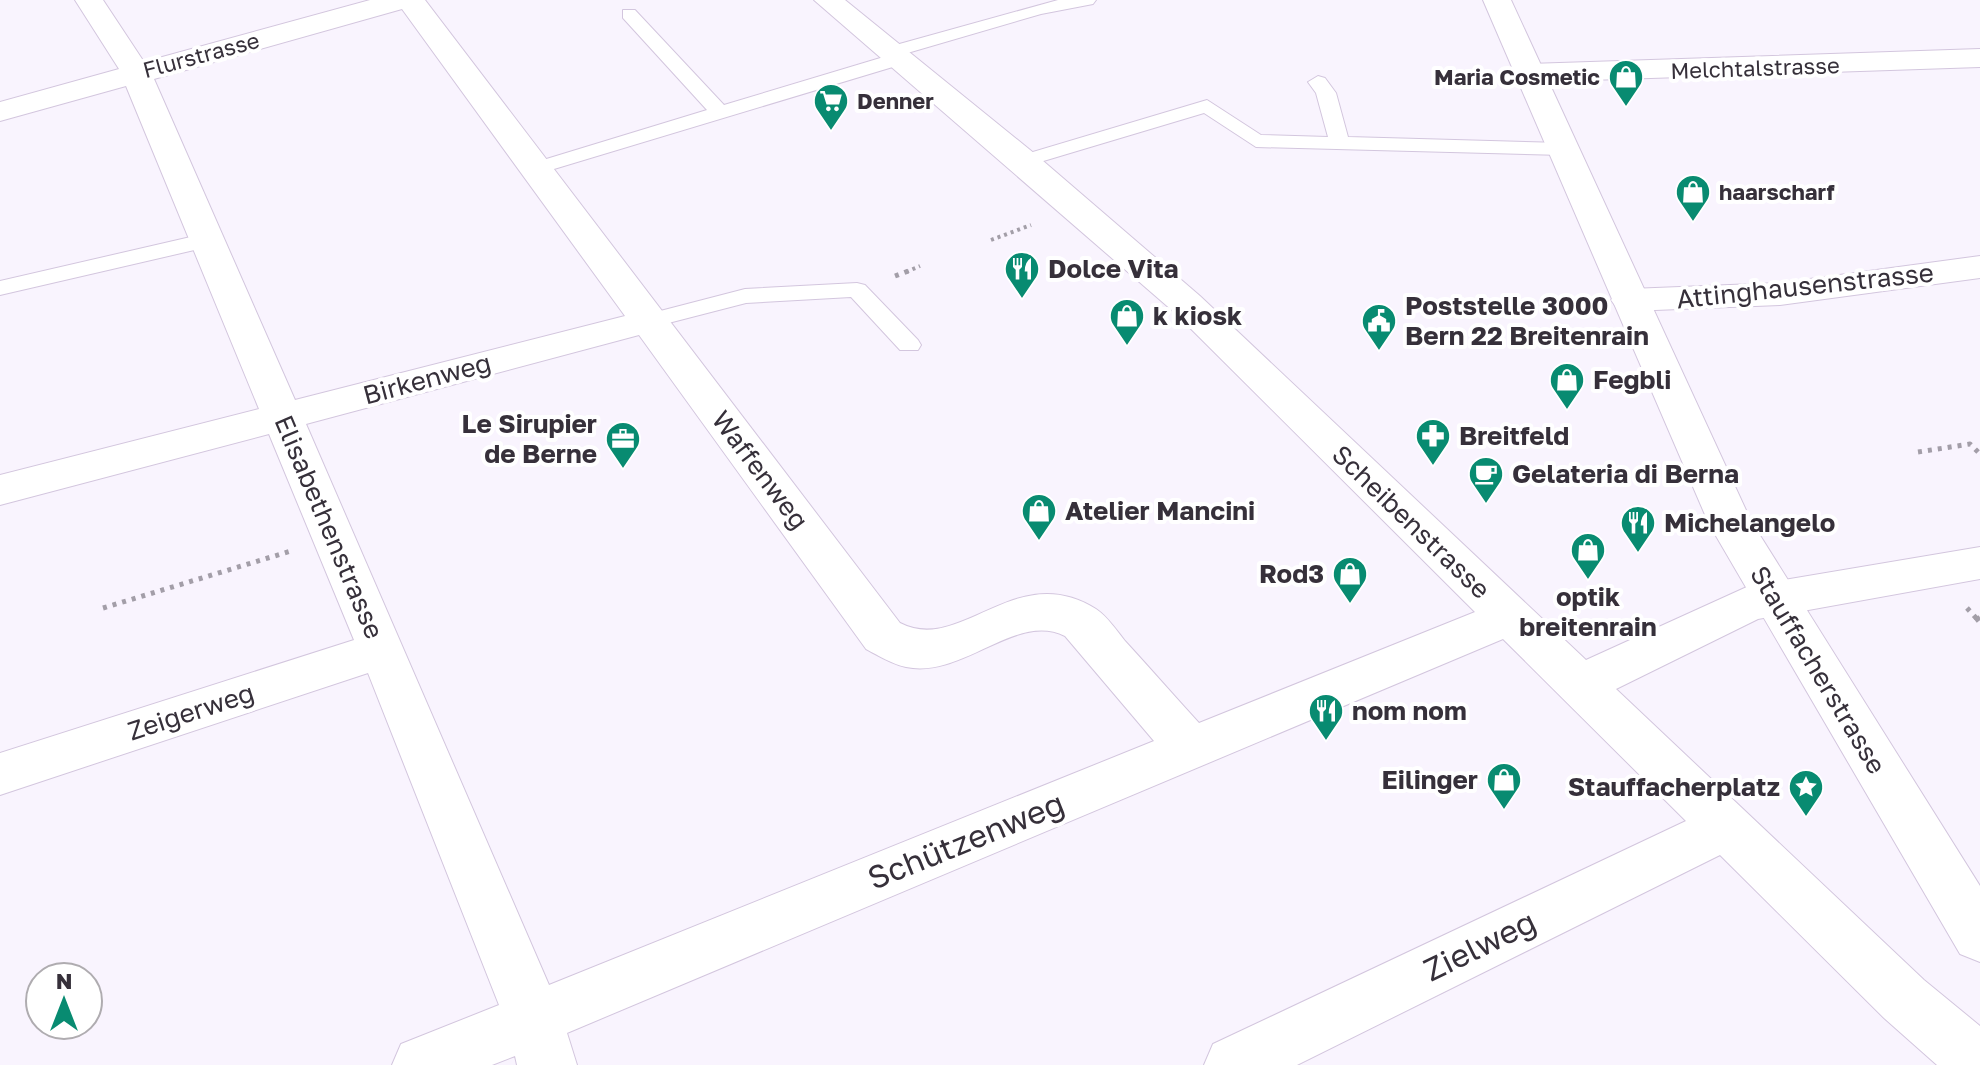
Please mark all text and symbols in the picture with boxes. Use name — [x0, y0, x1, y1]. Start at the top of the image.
street label: Flurstrasse — [140, 26, 262, 83]
street label: Melchtalstrasse — [1670, 51, 1840, 84]
shop icon: Maria Cosmetic — [1607, 58, 1645, 108]
place label: Maria Cosmetic — [1434, 63, 1600, 90]
supermarket icon: Denner — [812, 82, 850, 132]
place label: Denner — [857, 87, 934, 114]
shop icon: haarscharf — [1674, 173, 1712, 223]
place label: haarscharf — [1719, 178, 1835, 205]
restaurant icon: Dolce Vita — [1003, 250, 1041, 300]
place label: Dolce Vita — [1048, 253, 1179, 284]
street label: Attinghausenstrasse — [1675, 257, 1935, 314]
place label: Poststelle 3000 Bern 22 Breitenrain — [1405, 290, 1649, 351]
shop icon: k kiosk — [1108, 297, 1146, 347]
place label: k kiosk — [1153, 300, 1242, 331]
public building icon: Poststelle 3000 Bern 22 Breitenrain — [1360, 302, 1398, 352]
street label: Birkenweg — [359, 347, 494, 410]
shop icon: Fegbli — [1548, 361, 1586, 411]
place label: Fegbli — [1593, 364, 1671, 395]
street label: Waffenweg — [706, 404, 815, 535]
place label: Le Sirupier de Berne — [462, 408, 597, 469]
street label: Elisabethenstrasse — [268, 410, 391, 643]
pharmacy icon: Breitfeld — [1414, 417, 1452, 467]
office icon: Le Sirupier de Berne — [604, 420, 642, 470]
place label: Breitfeld — [1459, 420, 1569, 451]
street label: Scheibenstrasse — [1326, 438, 1497, 605]
cafe icon: Gelateria di Berna — [1467, 455, 1505, 505]
place label: Gelateria di Berna — [1512, 458, 1739, 489]
shop icon: Atelier Mancini — [1020, 492, 1058, 542]
place label: Atelier Mancini — [1065, 495, 1255, 526]
restaurant icon: Michelangelo — [1619, 504, 1657, 554]
place label: Michelangelo — [1664, 507, 1835, 538]
shop icon: optik breitenrain — [1569, 531, 1607, 581]
shop icon: Rod3 — [1331, 555, 1369, 605]
place label: Rod3 — [1259, 558, 1324, 589]
street label: Stauffacherstrasse — [1744, 560, 1893, 779]
place label: optik breitenrain — [1519, 581, 1657, 642]
street label: Zeigerweg — [124, 677, 258, 746]
restaurant icon: nom nom — [1307, 692, 1345, 742]
place label: nom nom — [1352, 695, 1467, 726]
shop icon: Eilinger — [1485, 761, 1523, 811]
place label: Eilinger — [1382, 764, 1478, 795]
place icon: Stauffacherplatz — [1787, 768, 1825, 818]
place label: Stauffacherplatz — [1568, 771, 1780, 802]
street label: Schützenweg — [862, 783, 1069, 897]
street label: Zielweg — [1417, 902, 1542, 989]
north arrow — [24, 961, 104, 1041]
text: N — [56, 967, 72, 994]

